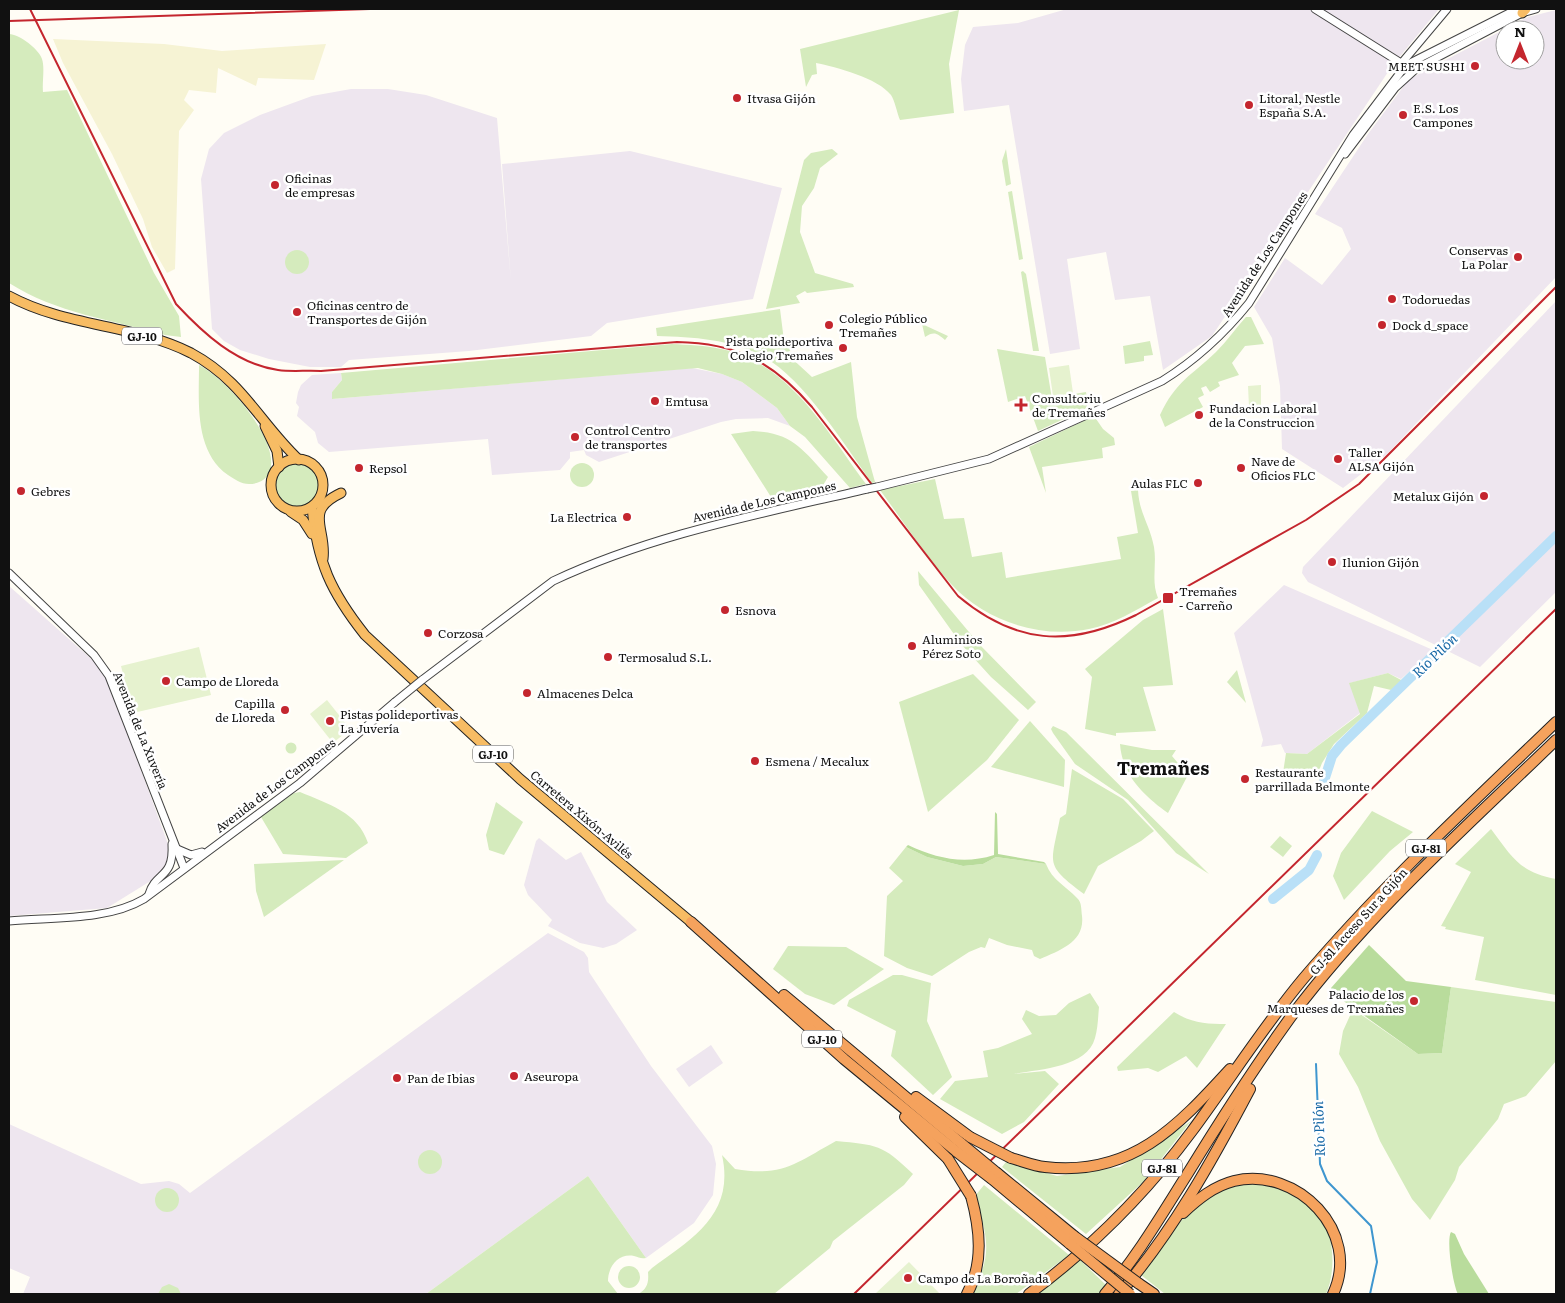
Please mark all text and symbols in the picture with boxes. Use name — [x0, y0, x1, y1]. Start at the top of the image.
north arrow — [1495, 20, 1545, 70]
text: N — [1514, 21, 1526, 41]
place label: MEET SUSHI — [1388, 57, 1465, 75]
marker: MEET SUSHI — [1469, 60, 1481, 72]
place label: Itvasa Gijón — [747, 89, 816, 107]
place label: Litoral, Nestle España S.A. — [1259, 89, 1340, 121]
marker: Itvasa Gijón — [731, 92, 743, 104]
marker: Litoral, Nestle España S.A. — [1243, 99, 1255, 111]
place label: E.S. Los Campones — [1413, 99, 1473, 131]
marker: E.S. Los Campones — [1397, 109, 1409, 121]
place label: Oficinas de empresas — [285, 169, 355, 201]
marker: Oficinas de empresas — [269, 179, 281, 191]
street label: Avenida de Los Campones — [1216, 187, 1312, 320]
place label: Conservas La Polar — [1449, 241, 1509, 273]
marker: Conservas La Polar — [1512, 251, 1524, 263]
place label: Todoruedas — [1402, 290, 1470, 308]
marker: Todoruedas — [1386, 293, 1398, 305]
place label: Oficinas centro de Transportes de Gijón — [307, 296, 427, 328]
marker: Oficinas centro de Transportes de Gijón — [291, 306, 303, 318]
place label: Colegio Público Tremañes — [839, 309, 927, 341]
place label: Dock d_space — [1392, 316, 1468, 334]
marker: Colegio Público Tremañes — [823, 319, 835, 331]
marker: Dock d_space — [1376, 319, 1388, 331]
road number: GJ-10 — [122, 328, 162, 344]
place label: Pista polideportiva Colegio Tremañes — [725, 332, 834, 364]
marker: Pista polideportiva Colegio Tremañes — [837, 342, 849, 354]
place label: Consultoriu de Tremañes — [1032, 389, 1106, 421]
place label: Emtusa — [665, 392, 709, 410]
marker: Emtusa — [649, 395, 661, 407]
marker: Consultoriu de Tremañes — [1014, 398, 1028, 412]
place label: Fundacion Laboral de la Construccion — [1209, 399, 1317, 431]
marker: Fundacion Laboral de la Construccion — [1193, 409, 1205, 421]
place label: Control Centro de transportes — [585, 421, 671, 453]
marker: Control Centro de transportes — [569, 431, 581, 443]
place label: Taller ALSA Gijón — [1348, 443, 1414, 475]
place label: Nave de Oficios FLC — [1251, 452, 1316, 484]
marker: Taller ALSA Gijón — [1332, 453, 1344, 465]
place label: Repsol — [369, 459, 407, 477]
marker: Repsol — [353, 462, 365, 474]
marker: Nave de Oficios FLC — [1235, 462, 1247, 474]
place label: Aulas FLC — [1131, 474, 1188, 492]
street label: Avenida de Los Campones — [690, 476, 838, 526]
marker: Aulas FLC — [1192, 477, 1204, 489]
place label: Gebres — [31, 482, 71, 500]
marker: Gebres — [15, 485, 27, 497]
place label: Metalux Gijón — [1393, 487, 1474, 505]
marker: Metalux Gijón — [1478, 490, 1490, 502]
place label: La Electrica — [550, 508, 618, 526]
marker: La Electrica — [621, 511, 633, 523]
place label: Ilunion Gijón — [1342, 553, 1419, 571]
marker: Ilunion Gijón — [1326, 556, 1338, 568]
place label: Tremañes - Carreño — [1179, 582, 1237, 614]
marker: Tremañes - Carreño — [1161, 591, 1175, 605]
place label: Esnova — [735, 601, 777, 619]
marker: Esnova — [719, 604, 731, 616]
place label: Corzosa — [438, 624, 484, 642]
marker: Corzosa — [422, 627, 434, 639]
water label: Río Pilón — [1407, 628, 1461, 682]
place label: Aluminios Pérez Soto — [922, 630, 983, 662]
marker: Aluminios Pérez Soto — [906, 640, 918, 652]
place label: Termosalud S.L. — [618, 648, 712, 666]
marker: Termosalud S.L. — [602, 651, 614, 663]
street label: Avenida de La Xuvería — [109, 668, 173, 792]
place label: Campo de Lloreda — [176, 672, 279, 690]
marker: Campo de Lloreda — [160, 675, 172, 687]
place label: Almacenes Delca — [537, 684, 634, 702]
marker: Almacenes Delca — [521, 687, 533, 699]
place label: Capilla de Lloreda — [215, 694, 276, 726]
marker: Capilla de Lloreda — [279, 704, 291, 716]
place label: Pistas polideportivas La Juvería — [340, 705, 459, 737]
marker: Pistas polideportivas La Juvería — [324, 715, 336, 727]
street label: Avenida de Los Campones — [211, 733, 339, 836]
road number: GJ-10 — [473, 746, 513, 762]
place label: Esmena / Mecalux — [765, 752, 869, 770]
district label: Tremañes — [1117, 754, 1209, 781]
marker: Esmena / Mecalux — [749, 755, 761, 767]
place label: Restaurante parrillada Belmonte — [1255, 763, 1370, 795]
street label: Carretera Xixón-Avilés — [527, 766, 638, 863]
marker: Restaurante parrillada Belmonte — [1239, 773, 1251, 785]
road number: GJ-81 — [1406, 840, 1446, 856]
street label: GJ-81 Acceso Sur a Gijón — [1305, 864, 1411, 978]
place label: Palacio de los Marqueses de Tremañes — [1267, 985, 1405, 1017]
marker: Palacio de los Marqueses de Tremañes — [1408, 995, 1420, 1007]
road number: GJ-10 — [802, 1030, 842, 1048]
place label: Aseuropa — [524, 1067, 579, 1085]
place label: Pan de Ibias — [407, 1069, 475, 1087]
marker: Aseuropa — [508, 1070, 520, 1082]
marker: Pan de Ibias — [391, 1072, 403, 1084]
water label: Río Pilón — [1307, 1100, 1329, 1157]
road number: GJ-81 — [1142, 1160, 1182, 1176]
place label: Campo de La Boroñada — [918, 1269, 1049, 1287]
marker: Campo de La Boroñada — [902, 1272, 914, 1284]

